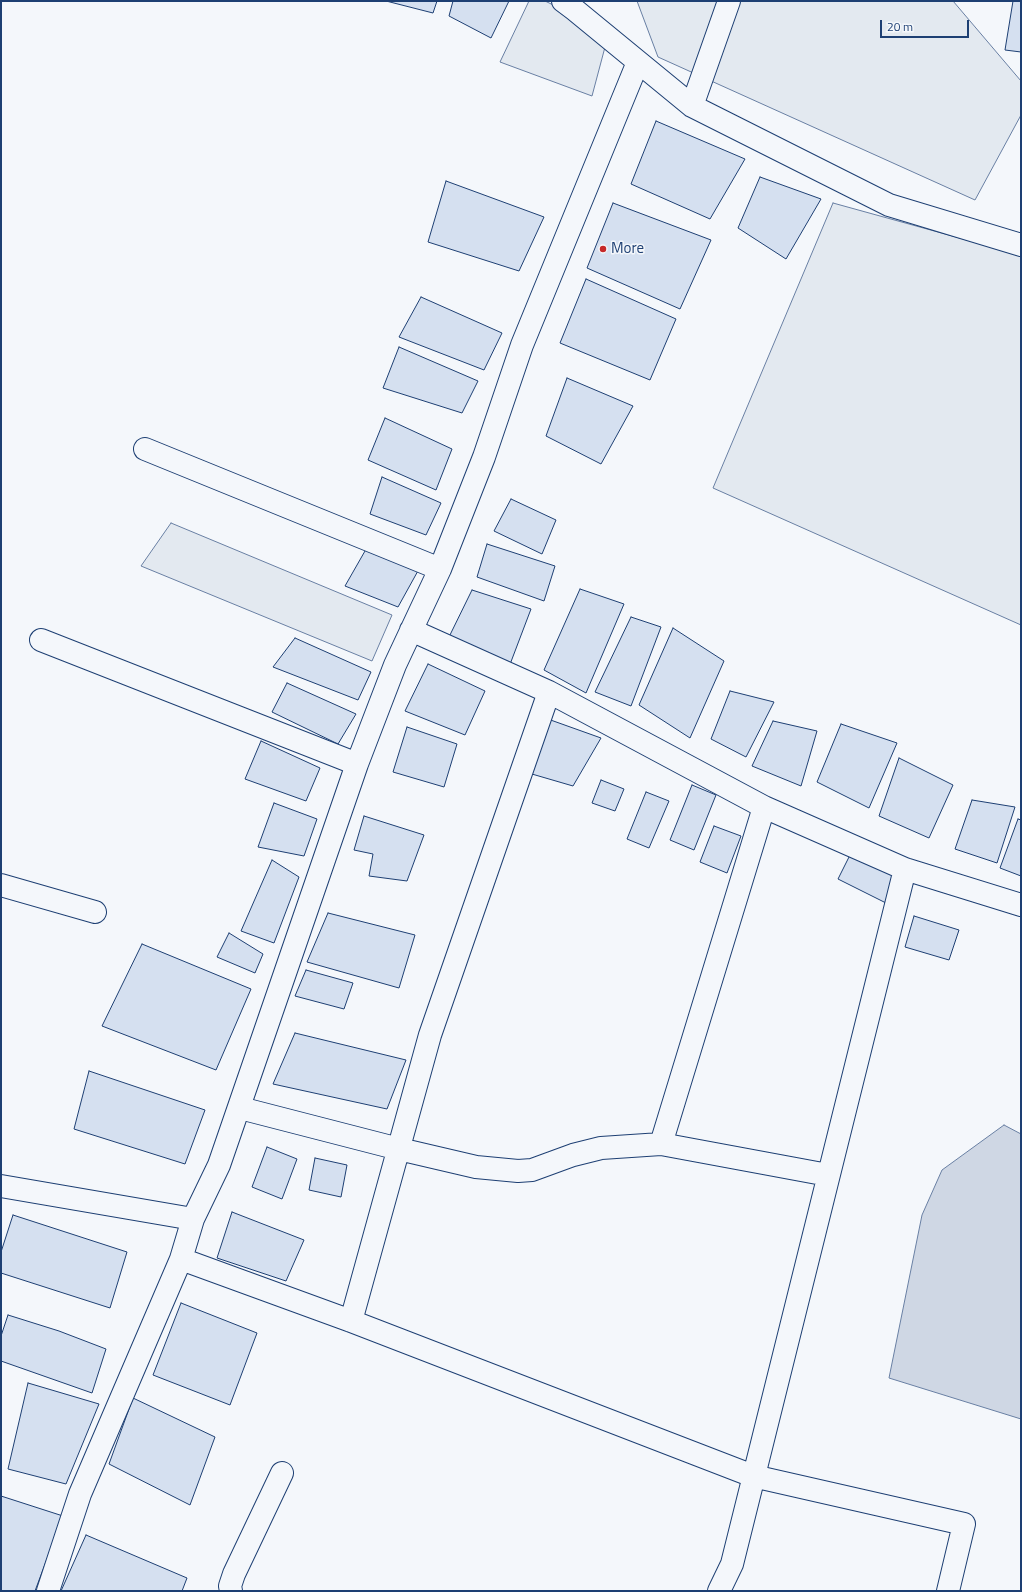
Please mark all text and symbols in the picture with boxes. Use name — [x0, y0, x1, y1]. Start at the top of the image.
scale bar — [882, 12, 971, 38]
text: 20 m — [887, 17, 913, 36]
place label: More — [611, 240, 644, 258]
marker: More — [598, 244, 608, 254]

